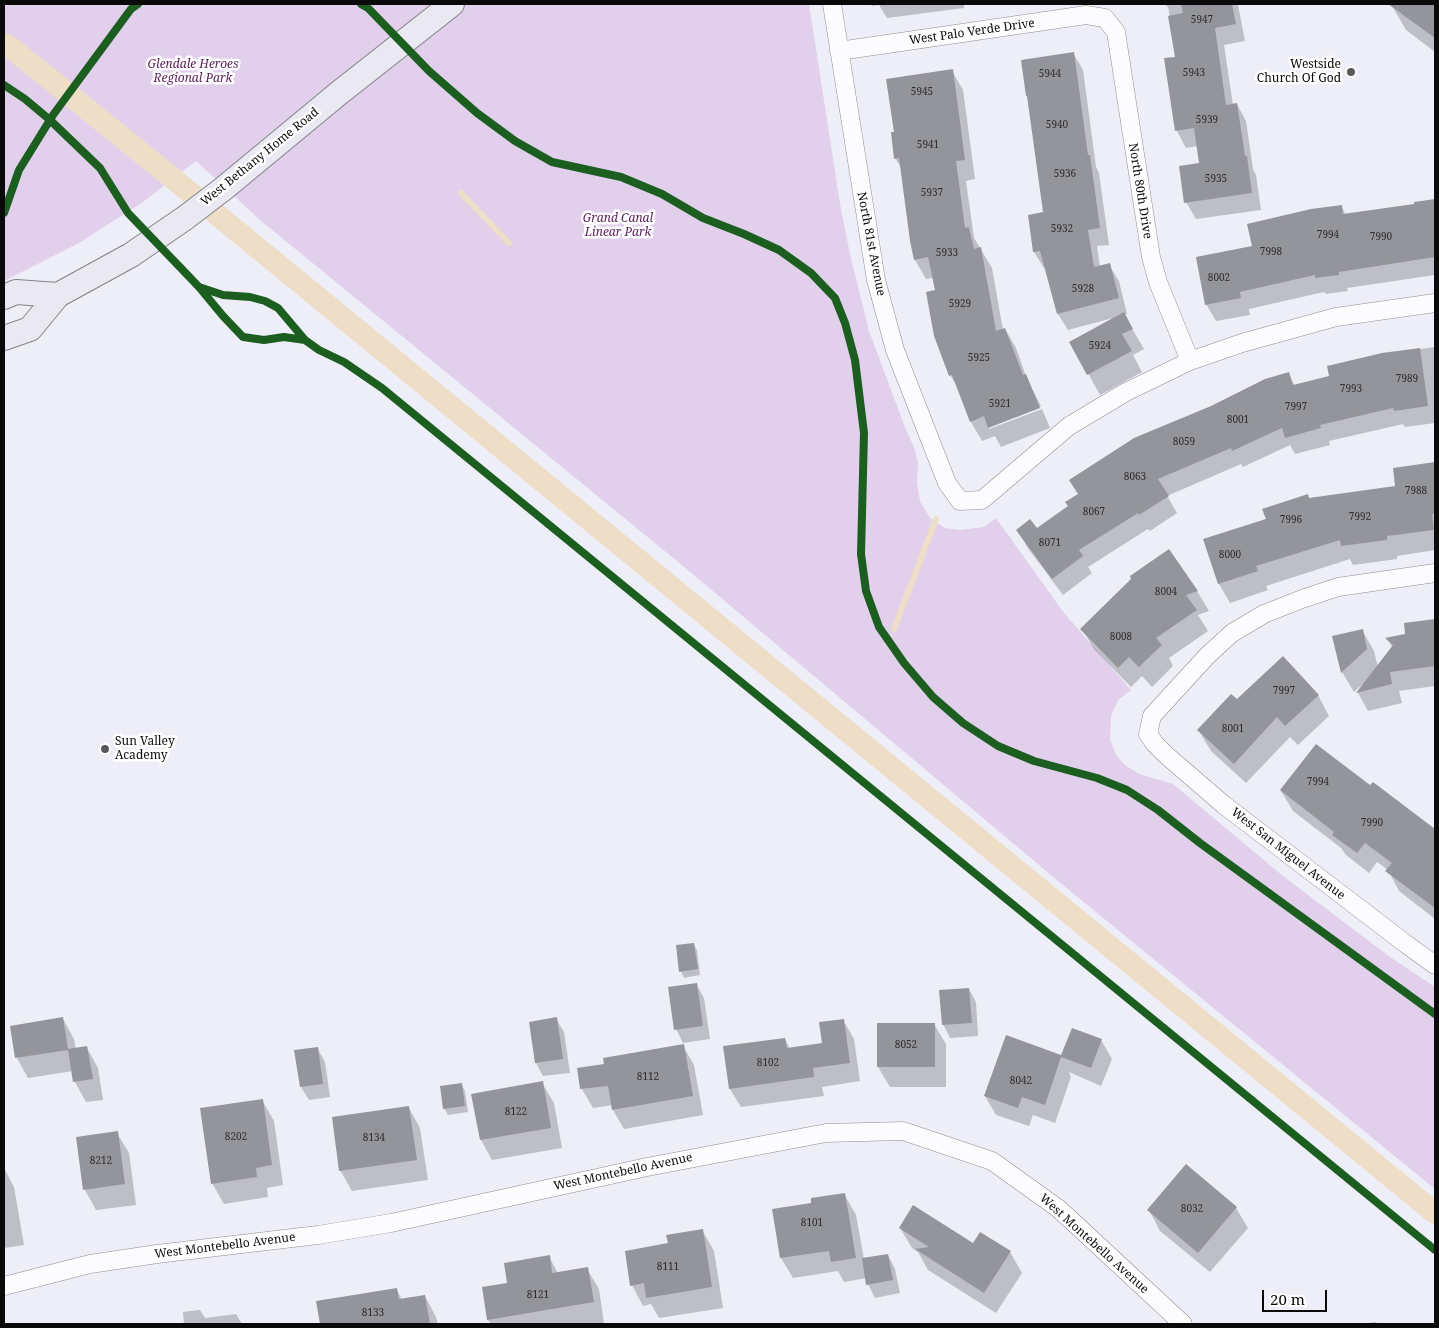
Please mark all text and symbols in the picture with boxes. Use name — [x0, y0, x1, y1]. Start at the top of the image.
house number: 5947 — [1191, 14, 1213, 26]
street label: West Palo Verde Drive — [908, 16, 1036, 48]
park label: Glendale Heroes Regional Park — [147, 58, 239, 86]
place label: Westside Church Of God — [1257, 58, 1341, 86]
marker: Westside Church Of God — [1345, 66, 1357, 78]
house number: 5943 — [1183, 67, 1205, 79]
house number: 5944 — [1039, 68, 1061, 80]
house number: 5945 — [911, 86, 933, 98]
street label: West Bethany Home Road — [198, 105, 322, 209]
house number: 5939 — [1196, 114, 1218, 126]
house number: 5940 — [1046, 119, 1068, 131]
house number: 5941 — [917, 139, 939, 151]
street label: North 80th Drive — [1125, 142, 1155, 240]
house number: 5936 — [1054, 168, 1076, 180]
house number: 5935 — [1205, 173, 1227, 185]
house number: 5937 — [921, 187, 943, 199]
street label: North 81st Avenue — [854, 191, 888, 297]
park label: Grand Canal Linear Park — [583, 212, 653, 240]
house number: 5932 — [1051, 223, 1073, 235]
house number: 7994 — [1317, 229, 1339, 241]
house number: 7990 — [1370, 231, 1392, 243]
house number: 7998 — [1260, 246, 1282, 258]
house number: 5933 — [936, 247, 958, 259]
house number: 8002 — [1208, 272, 1230, 284]
house number: 5928 — [1072, 283, 1094, 295]
house number: 5929 — [949, 298, 971, 310]
house number: 5924 — [1089, 340, 1111, 352]
house number: 5925 — [968, 352, 990, 364]
house number: 7989 — [1396, 373, 1418, 385]
house number: 7993 — [1340, 383, 1362, 395]
house number: 5921 — [989, 398, 1011, 410]
house number: 7997 — [1285, 401, 1307, 413]
house number: 8001 — [1227, 414, 1249, 426]
house number: 8059 — [1173, 436, 1195, 448]
house number: 8063 — [1124, 471, 1146, 483]
house number: 7988 — [1405, 485, 1427, 497]
house number: 8067 — [1083, 506, 1105, 518]
house number: 7992 — [1349, 511, 1371, 523]
house number: 7996 — [1280, 514, 1302, 526]
house number: 8071 — [1039, 537, 1061, 549]
house number: 8000 — [1219, 549, 1241, 561]
house number: 8004 — [1155, 586, 1177, 598]
house number: 8008 — [1110, 631, 1132, 643]
house number: 7997 — [1273, 685, 1295, 697]
house number: 8001 — [1222, 723, 1244, 735]
place label: Sun Valley Academy — [115, 735, 175, 763]
marker: Sun Valley Academy — [99, 743, 111, 755]
house number: 7994 — [1307, 776, 1329, 788]
street label: West San Miguel Avenue — [1228, 805, 1348, 903]
house number: 7990 — [1361, 817, 1383, 829]
house number: 8052 — [895, 1039, 917, 1051]
house number: 8102 — [757, 1057, 779, 1069]
house number: 8112 — [637, 1071, 659, 1083]
house number: 8042 — [1010, 1075, 1032, 1087]
house number: 8122 — [505, 1106, 527, 1118]
house number: 8202 — [225, 1131, 247, 1143]
house number: 8134 — [363, 1132, 385, 1144]
street label: West Montebello Avenue — [552, 1150, 694, 1194]
house number: 8212 — [90, 1155, 112, 1167]
street label: West Montebello Avenue — [1037, 1191, 1151, 1297]
house number: 8032 — [1181, 1203, 1203, 1215]
house number: 8101 — [801, 1217, 823, 1229]
street label: West Montebello Avenue — [154, 1230, 296, 1262]
house number: 8111 — [657, 1261, 679, 1273]
scale bar — [1264, 1280, 1329, 1312]
house number: 8121 — [527, 1289, 549, 1301]
text: 20 m — [1270, 1289, 1305, 1309]
house number: 8133 — [362, 1307, 384, 1319]

